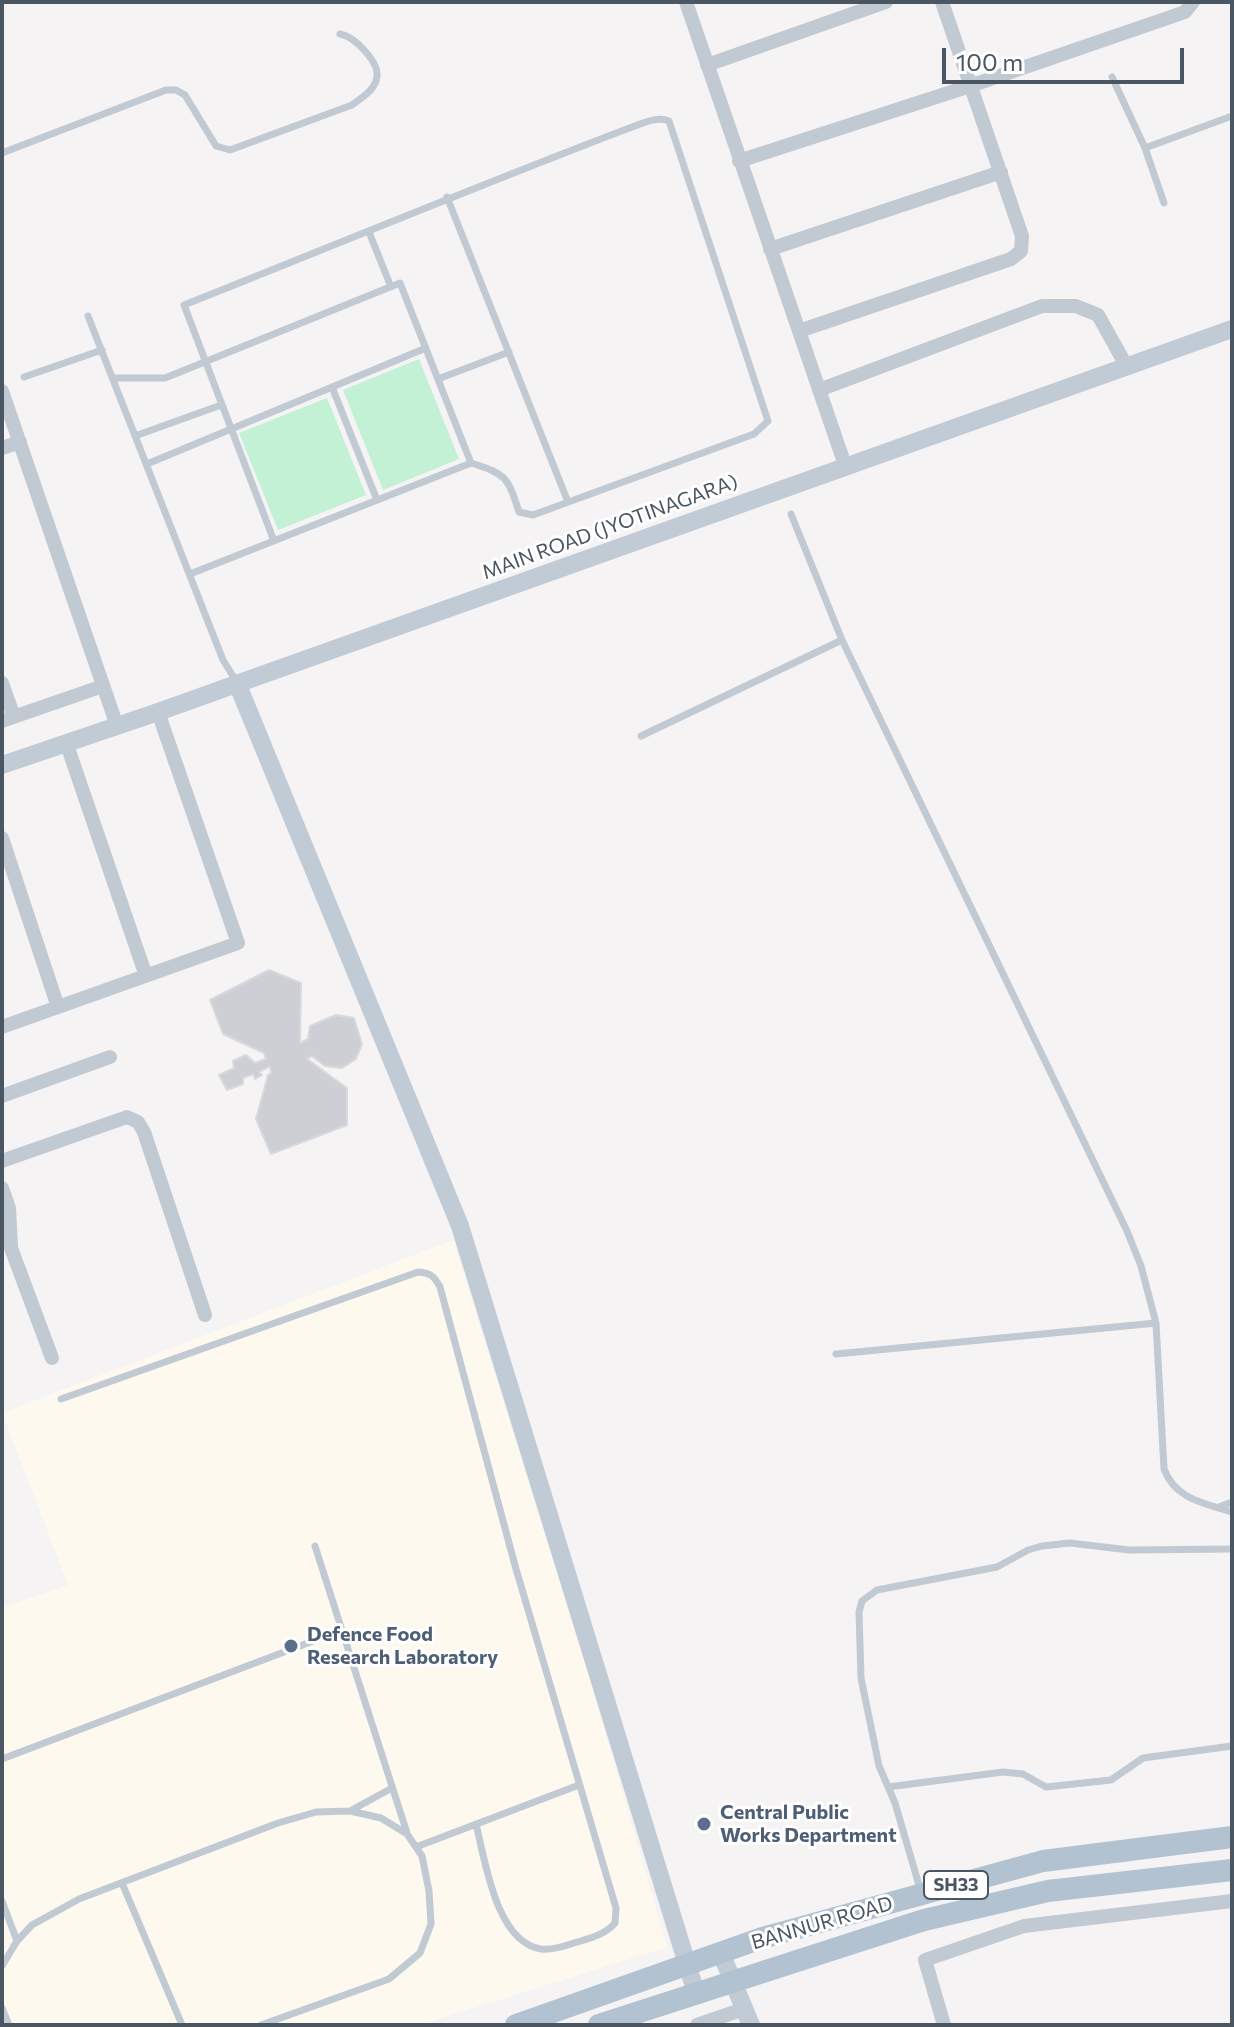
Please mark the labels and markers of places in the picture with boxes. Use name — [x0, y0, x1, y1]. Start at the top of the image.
place label: Defence Food Research Laboratory — [307, 1622, 498, 1669]
marker: Defence Food Research Laboratory — [282, 1637, 300, 1655]
place label: Central Public Works Department — [720, 1800, 897, 1847]
marker: Central Public Works Department — [695, 1815, 713, 1833]

